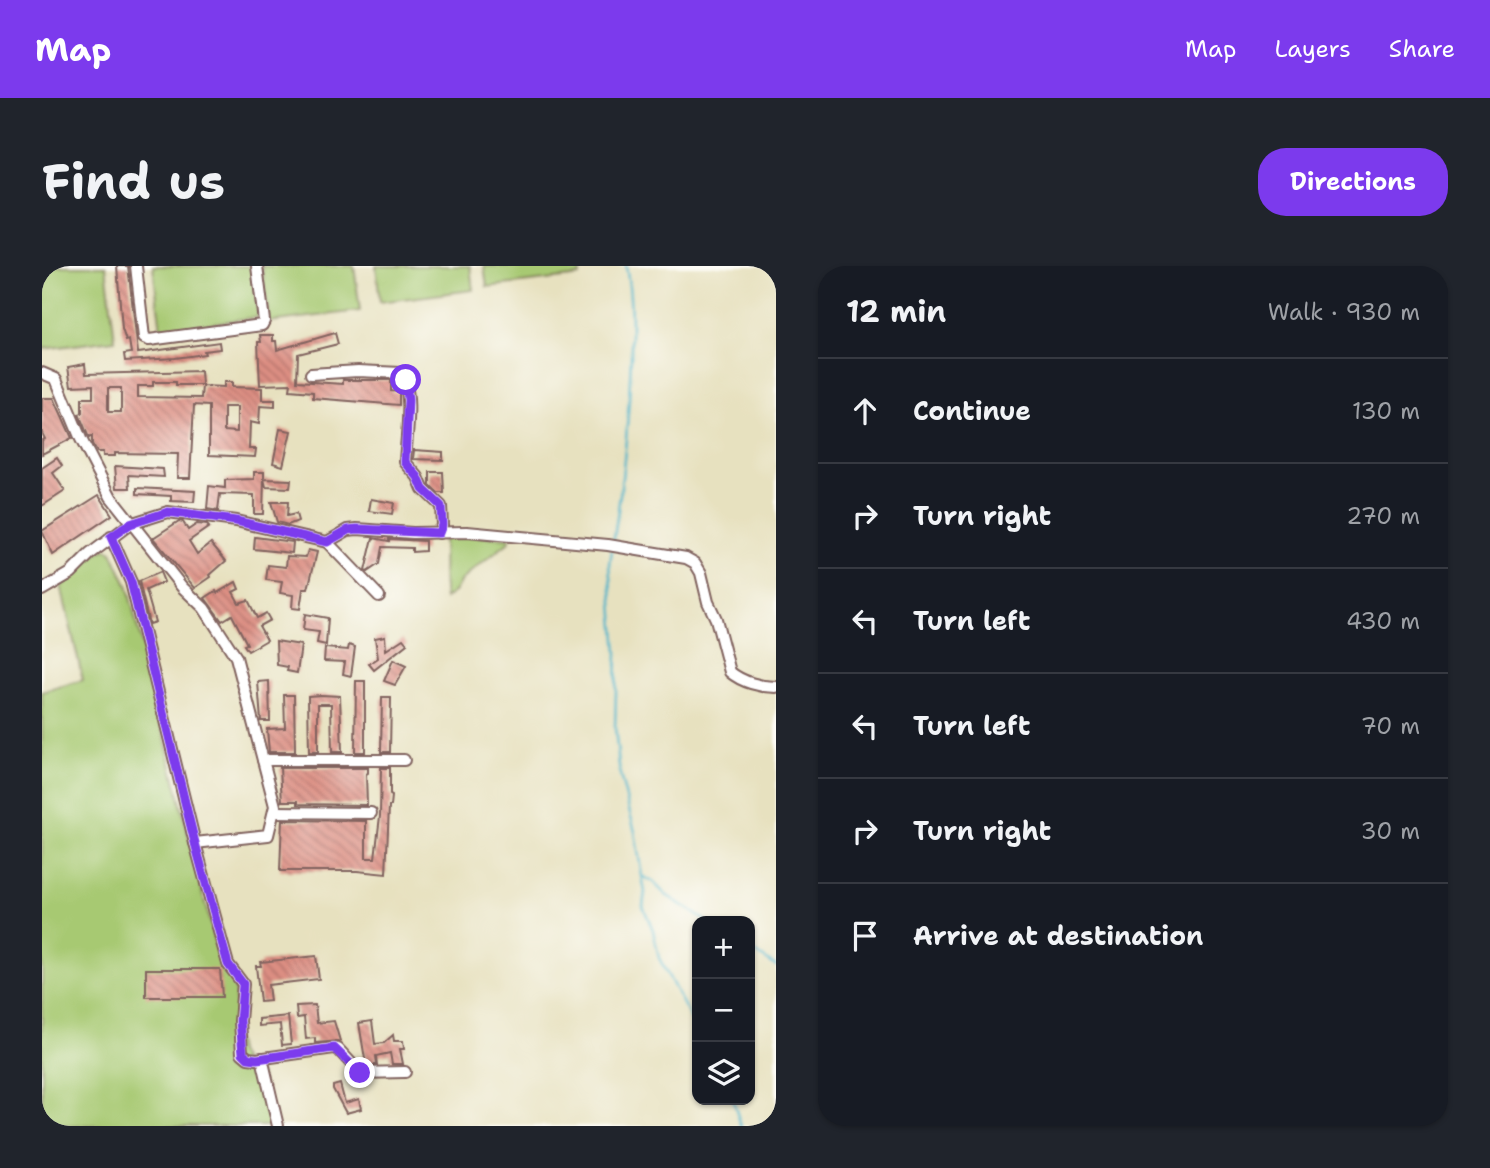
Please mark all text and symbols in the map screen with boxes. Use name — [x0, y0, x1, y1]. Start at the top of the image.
text: Map — [35, 27, 111, 72]
text: Map — [1185, 33, 1236, 65]
text: Layers — [1274, 33, 1351, 65]
text: Share — [1389, 33, 1455, 65]
button: Directions — [1258, 148, 1448, 216]
text: Find us — [42, 149, 225, 215]
text: 12 min — [846, 291, 946, 332]
text: Walk · 930 m — [1268, 297, 1420, 327]
route start — [390, 364, 421, 395]
icon: ahead — [846, 392, 884, 430]
text: Continue — [913, 393, 1031, 428]
text: 130 m — [1352, 396, 1420, 426]
icon: right — [846, 497, 884, 535]
text: Turn right — [913, 498, 1051, 533]
text: 270 m — [1346, 501, 1420, 531]
icon: left — [846, 602, 884, 640]
text: Turn left — [913, 603, 1030, 638]
text: 430 m — [1346, 606, 1420, 636]
icon: left — [846, 707, 884, 745]
text: Turn left — [913, 708, 1030, 743]
text: 70 m — [1361, 711, 1420, 741]
icon: right — [846, 812, 884, 850]
text: Turn right — [913, 813, 1051, 848]
text: 30 m — [1361, 816, 1420, 846]
map controls — [692, 916, 755, 1105]
button: + — [692, 916, 755, 979]
icon: arrive — [846, 917, 884, 955]
text: Arrive at destination — [913, 918, 1203, 953]
button: − — [692, 979, 755, 1042]
button: layers — [692, 1042, 755, 1105]
route end — [344, 1057, 375, 1088]

